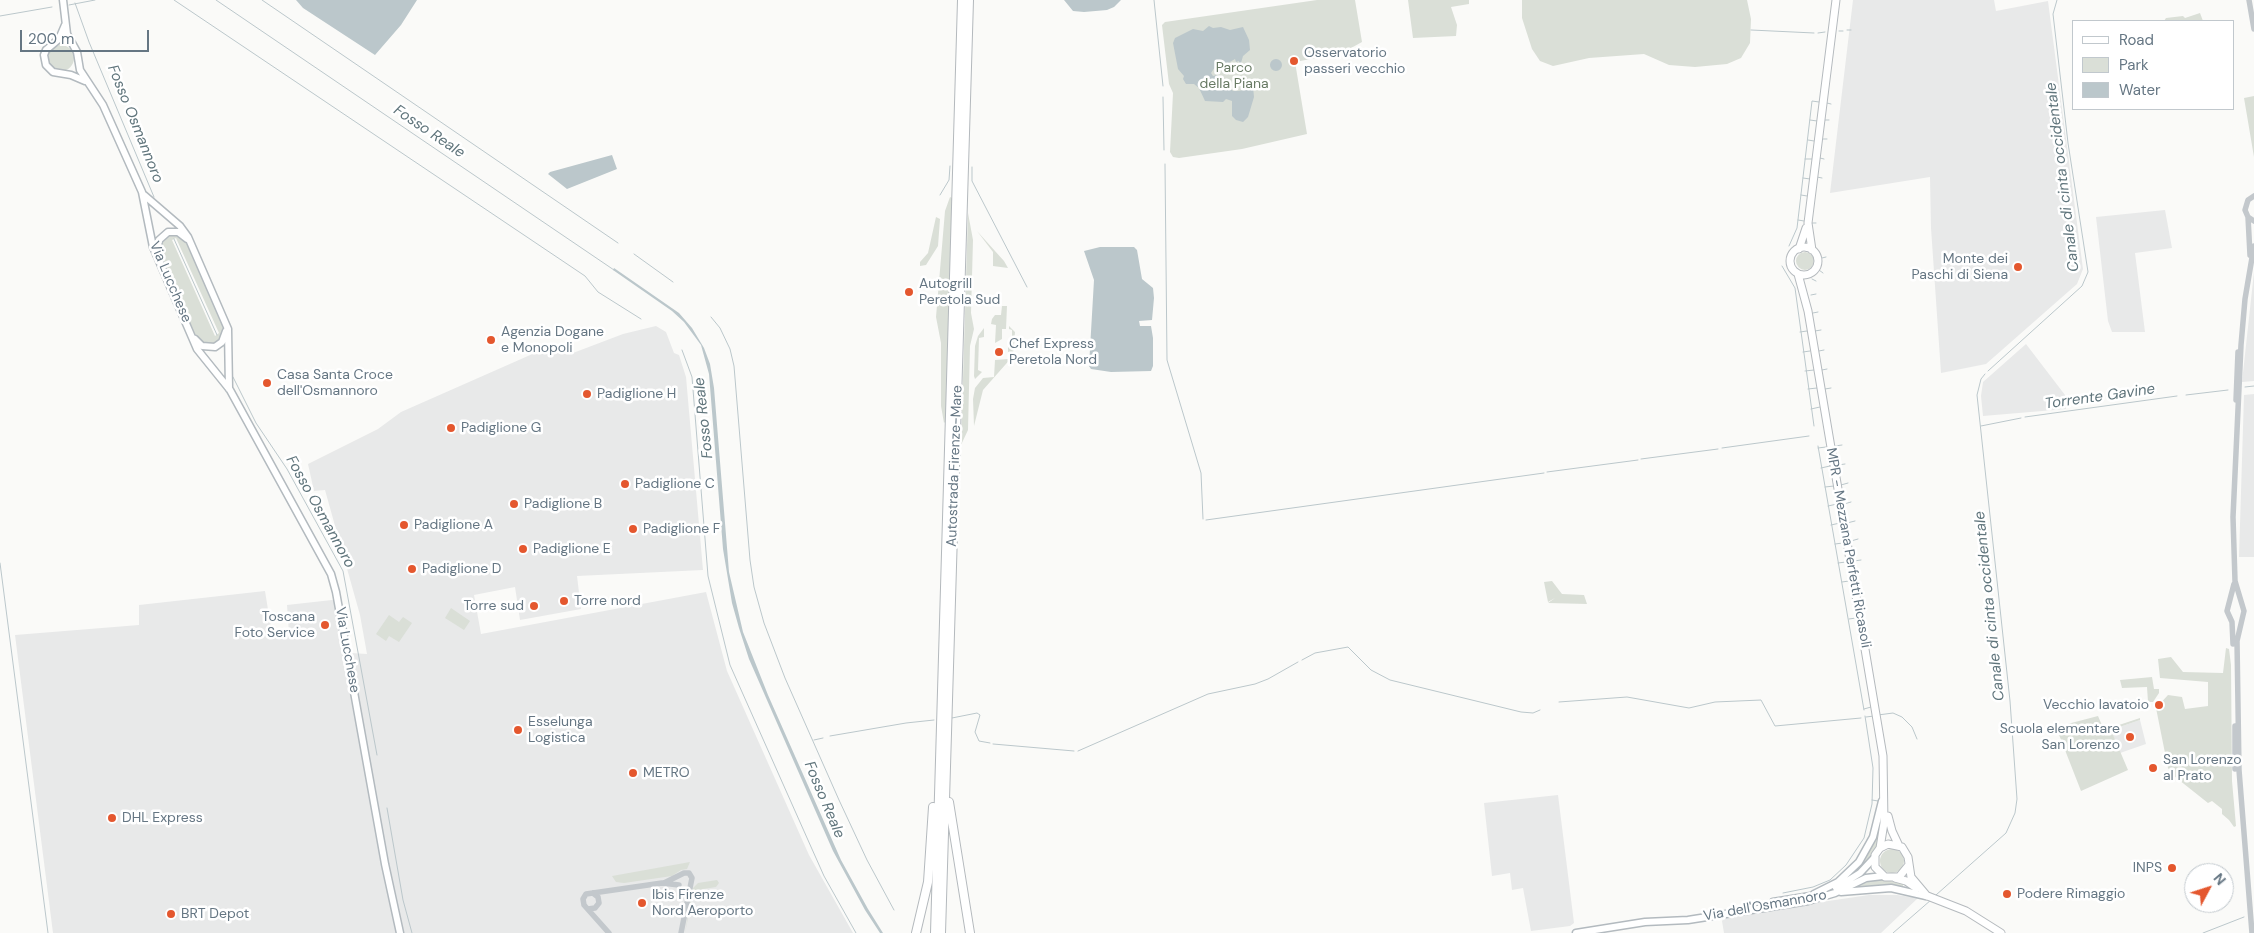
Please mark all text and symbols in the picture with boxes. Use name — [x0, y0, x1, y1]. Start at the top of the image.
scale bar — [22, 20, 151, 52]
legend — [2072, 20, 2234, 110]
text: 200 m — [28, 29, 74, 49]
text: Road — [2119, 30, 2154, 50]
place label: Osservatorio passeri vecchio — [1304, 45, 1405, 78]
marker: Osservatorio passeri vecchio — [1288, 55, 1300, 67]
text: Park — [2119, 55, 2149, 75]
park label: Parco della Piana — [1199, 60, 1269, 92]
water label: Fosso Osmannoro — [103, 62, 167, 186]
text: Water — [2119, 80, 2160, 100]
water label: Canale di cinta occidentale — [2042, 81, 2084, 273]
water label: Fosso Reale — [390, 102, 468, 162]
street label: Via Lucchese — [145, 239, 195, 325]
place label: Monte dei Paschi di Siena — [1911, 251, 2008, 284]
marker: Monte dei Paschi di Siena — [2012, 261, 2024, 273]
place label: Autogrill Peretola Sud — [919, 276, 1000, 308]
marker: Autogrill Peretola Sud — [903, 286, 915, 298]
place label: Agenzia Dogane e Monopoli — [501, 324, 604, 357]
marker: Agenzia Dogane e Monopoli — [485, 334, 497, 346]
place label: Chef Express Peretola Nord — [1009, 336, 1097, 368]
marker: Chef Express Peretola Nord — [993, 346, 1005, 358]
place label: Casa Santa Croce dell'Osmannoro — [277, 367, 393, 400]
water label: Fosso Reale — [691, 376, 717, 460]
marker: Casa Santa Croce dell'Osmannoro — [261, 377, 273, 389]
water label: Torrente Gavine — [2044, 380, 2156, 414]
street label: Autostrada Firenze-Mare — [944, 385, 966, 547]
place label: Padiglione H — [597, 386, 676, 402]
marker: Padiglione H — [581, 388, 593, 400]
place label: Padiglione G — [461, 420, 541, 436]
marker: Padiglione G — [445, 422, 457, 434]
street label: MPR - Mezzana Perfetti Ricasoli — [1822, 447, 1874, 649]
water label: Fosso Osmannoro — [282, 453, 358, 571]
place label: Padiglione C — [635, 476, 715, 492]
marker: Padiglione C — [619, 478, 631, 490]
place label: Padiglione B — [524, 496, 602, 512]
marker: Padiglione B — [508, 498, 520, 510]
water label: Canale di cinta occidentale — [1971, 510, 2009, 702]
place label: Padiglione A — [414, 517, 493, 533]
marker: Padiglione A — [398, 519, 410, 531]
place label: Padiglione F — [643, 521, 720, 537]
marker: Padiglione F — [627, 523, 639, 535]
place label: Padiglione E — [533, 541, 611, 557]
marker: Padiglione E — [517, 543, 529, 555]
place label: Padiglione D — [422, 561, 501, 577]
marker: Padiglione D — [406, 563, 418, 575]
place label: Torre nord — [574, 593, 641, 609]
marker: Torre nord — [558, 595, 570, 607]
place label: Torre sud — [464, 598, 524, 614]
marker: Torre sud — [528, 600, 540, 612]
street label: Via Lucchese — [331, 606, 363, 694]
place label: Toscana Foto Service — [235, 609, 315, 642]
marker: Toscana Foto Service — [319, 619, 331, 631]
place label: Vecchio lavatoio — [2043, 697, 2149, 713]
marker: Vecchio lavatoio — [2153, 699, 2165, 711]
place label: Esselunga Logistica — [528, 714, 593, 746]
place label: Scuola elementare San Lorenzo — [2000, 721, 2120, 754]
marker: Esselunga Logistica — [512, 724, 524, 736]
marker: Scuola elementare San Lorenzo — [2124, 731, 2136, 743]
place label: San Lorenzo al Prato — [2163, 752, 2241, 784]
water label: Fosso Reale — [800, 759, 848, 841]
marker: San Lorenzo al Prato — [2147, 762, 2159, 774]
place label: METRO — [643, 765, 690, 781]
marker: METRO — [627, 767, 639, 779]
place label: DHL Express — [122, 810, 203, 826]
marker: DHL Express — [106, 812, 118, 824]
place label: INPS — [2133, 860, 2162, 876]
marker: INPS — [2166, 862, 2178, 874]
north arrow — [2184, 863, 2234, 913]
text: N — [2210, 869, 2230, 889]
place label: Podere Rimaggio — [2017, 886, 2125, 902]
place label: Ibis Firenze Nord Aeroporto — [652, 887, 753, 920]
street label: Via dell'Osmannoro — [1702, 887, 1828, 925]
marker: Podere Rimaggio — [2001, 888, 2013, 900]
marker: Ibis Firenze Nord Aeroporto — [636, 897, 648, 909]
place label: BRT Depot — [181, 906, 249, 922]
marker: BRT Depot — [165, 908, 177, 920]

